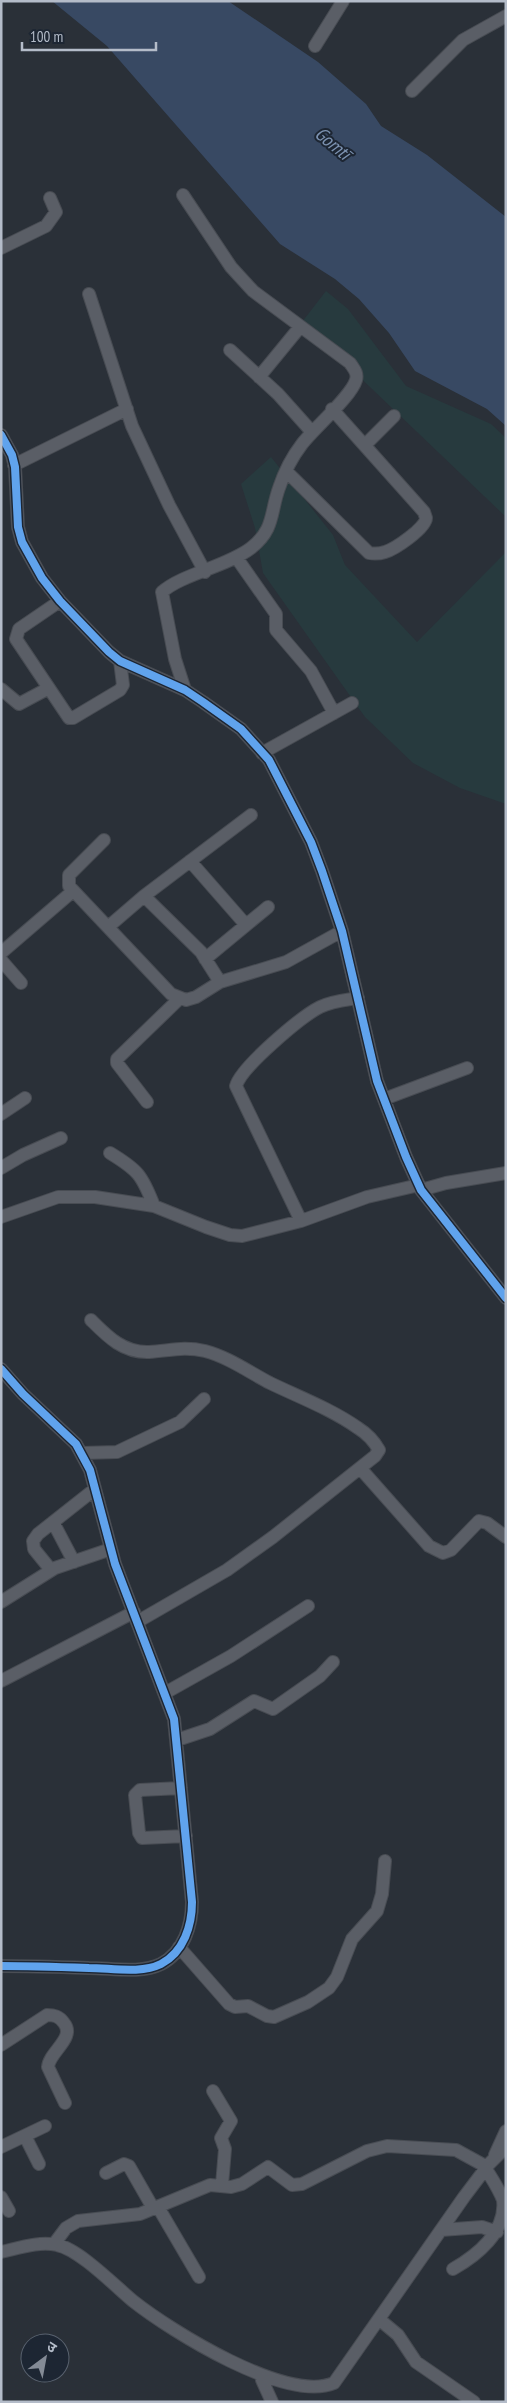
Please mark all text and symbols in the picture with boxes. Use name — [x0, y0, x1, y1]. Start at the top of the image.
scale bar — [22, 20, 156, 52]
text: 100 m — [30, 27, 63, 46]
water label: Gomtī — [310, 121, 359, 167]
north arrow — [20, 2333, 70, 2383]
text: उ — [44, 2337, 61, 2357]

